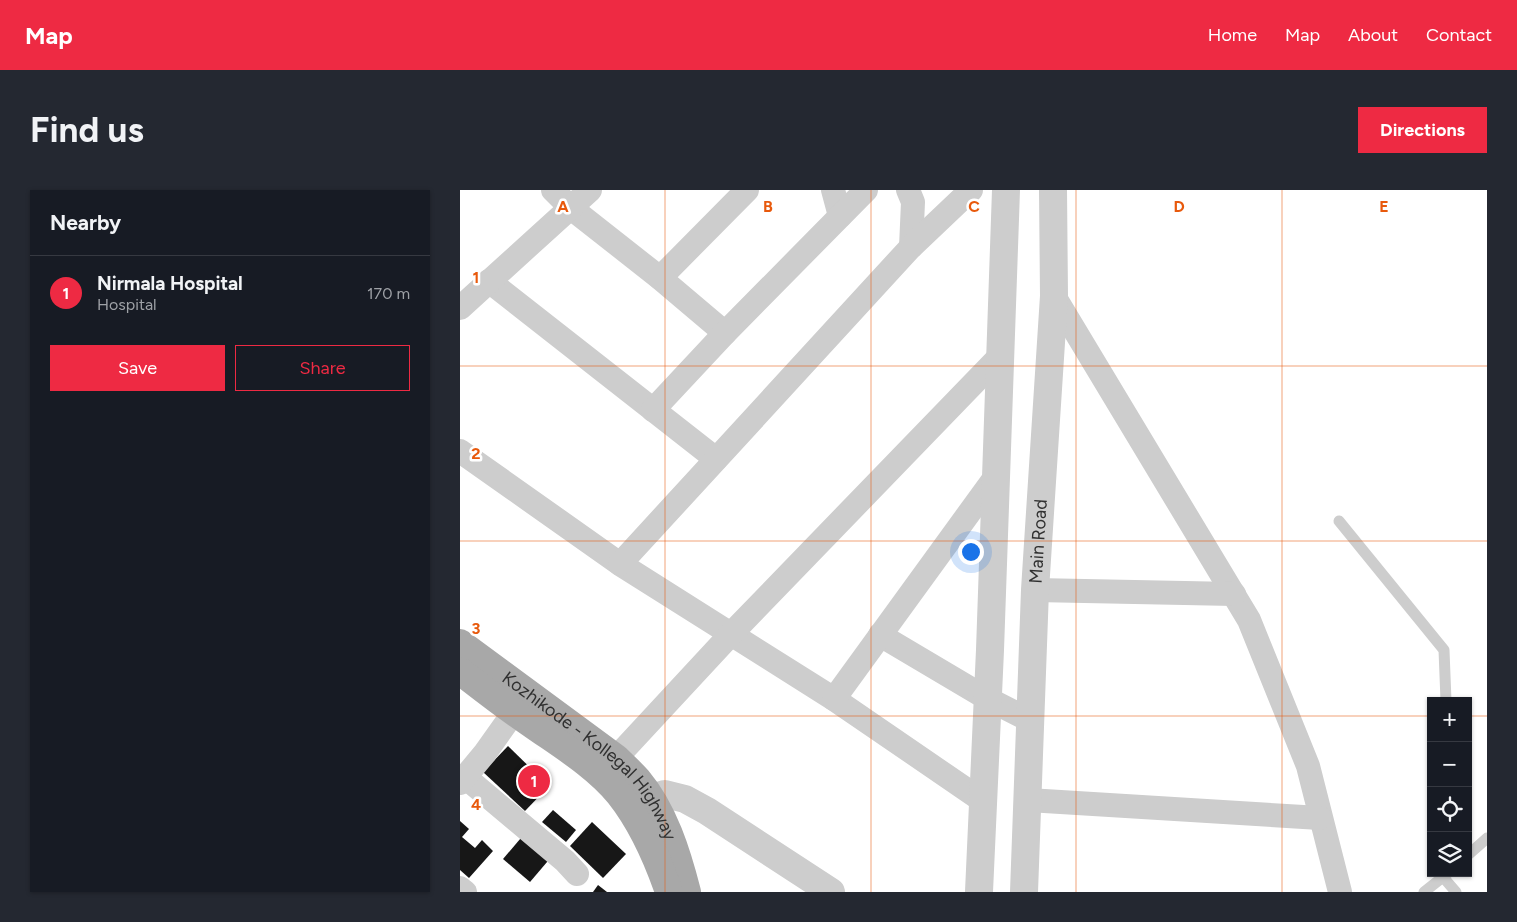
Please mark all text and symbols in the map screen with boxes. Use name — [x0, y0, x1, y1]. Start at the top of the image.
text: Map — [25, 21, 73, 50]
text: Home — [1208, 24, 1257, 46]
text: Map — [1285, 24, 1320, 46]
text: About — [1348, 24, 1398, 46]
text: Contact — [1426, 24, 1492, 46]
button: Directions — [1358, 107, 1487, 153]
text: Find us — [30, 109, 144, 151]
text: A — [557, 197, 569, 216]
text: B — [763, 197, 773, 216]
text: C — [968, 197, 980, 216]
text: D — [1173, 197, 1185, 216]
text: E — [1379, 197, 1389, 216]
text: Nearby — [50, 210, 121, 235]
text: 1 — [473, 268, 479, 287]
text: Nirmala Hospital — [97, 272, 243, 295]
text: 1 — [63, 284, 69, 303]
text: 170 m — [367, 284, 410, 303]
text: Hospital — [97, 295, 157, 314]
button: Save — [50, 345, 225, 391]
button: Share — [235, 345, 410, 391]
text: 2 — [471, 444, 481, 463]
street label: Main Road — [1024, 498, 1052, 584]
your location — [958, 539, 984, 565]
text: 3 — [472, 619, 481, 638]
street label: Kozhikode - Kollegal Highway — [498, 667, 681, 844]
map controls — [1427, 697, 1472, 877]
button: + — [1427, 697, 1472, 742]
button: − — [1427, 742, 1472, 787]
pin: 1 — [518, 762, 550, 800]
button: locate — [1427, 787, 1472, 832]
text: 4 — [471, 795, 481, 814]
button: layers — [1427, 832, 1472, 877]

